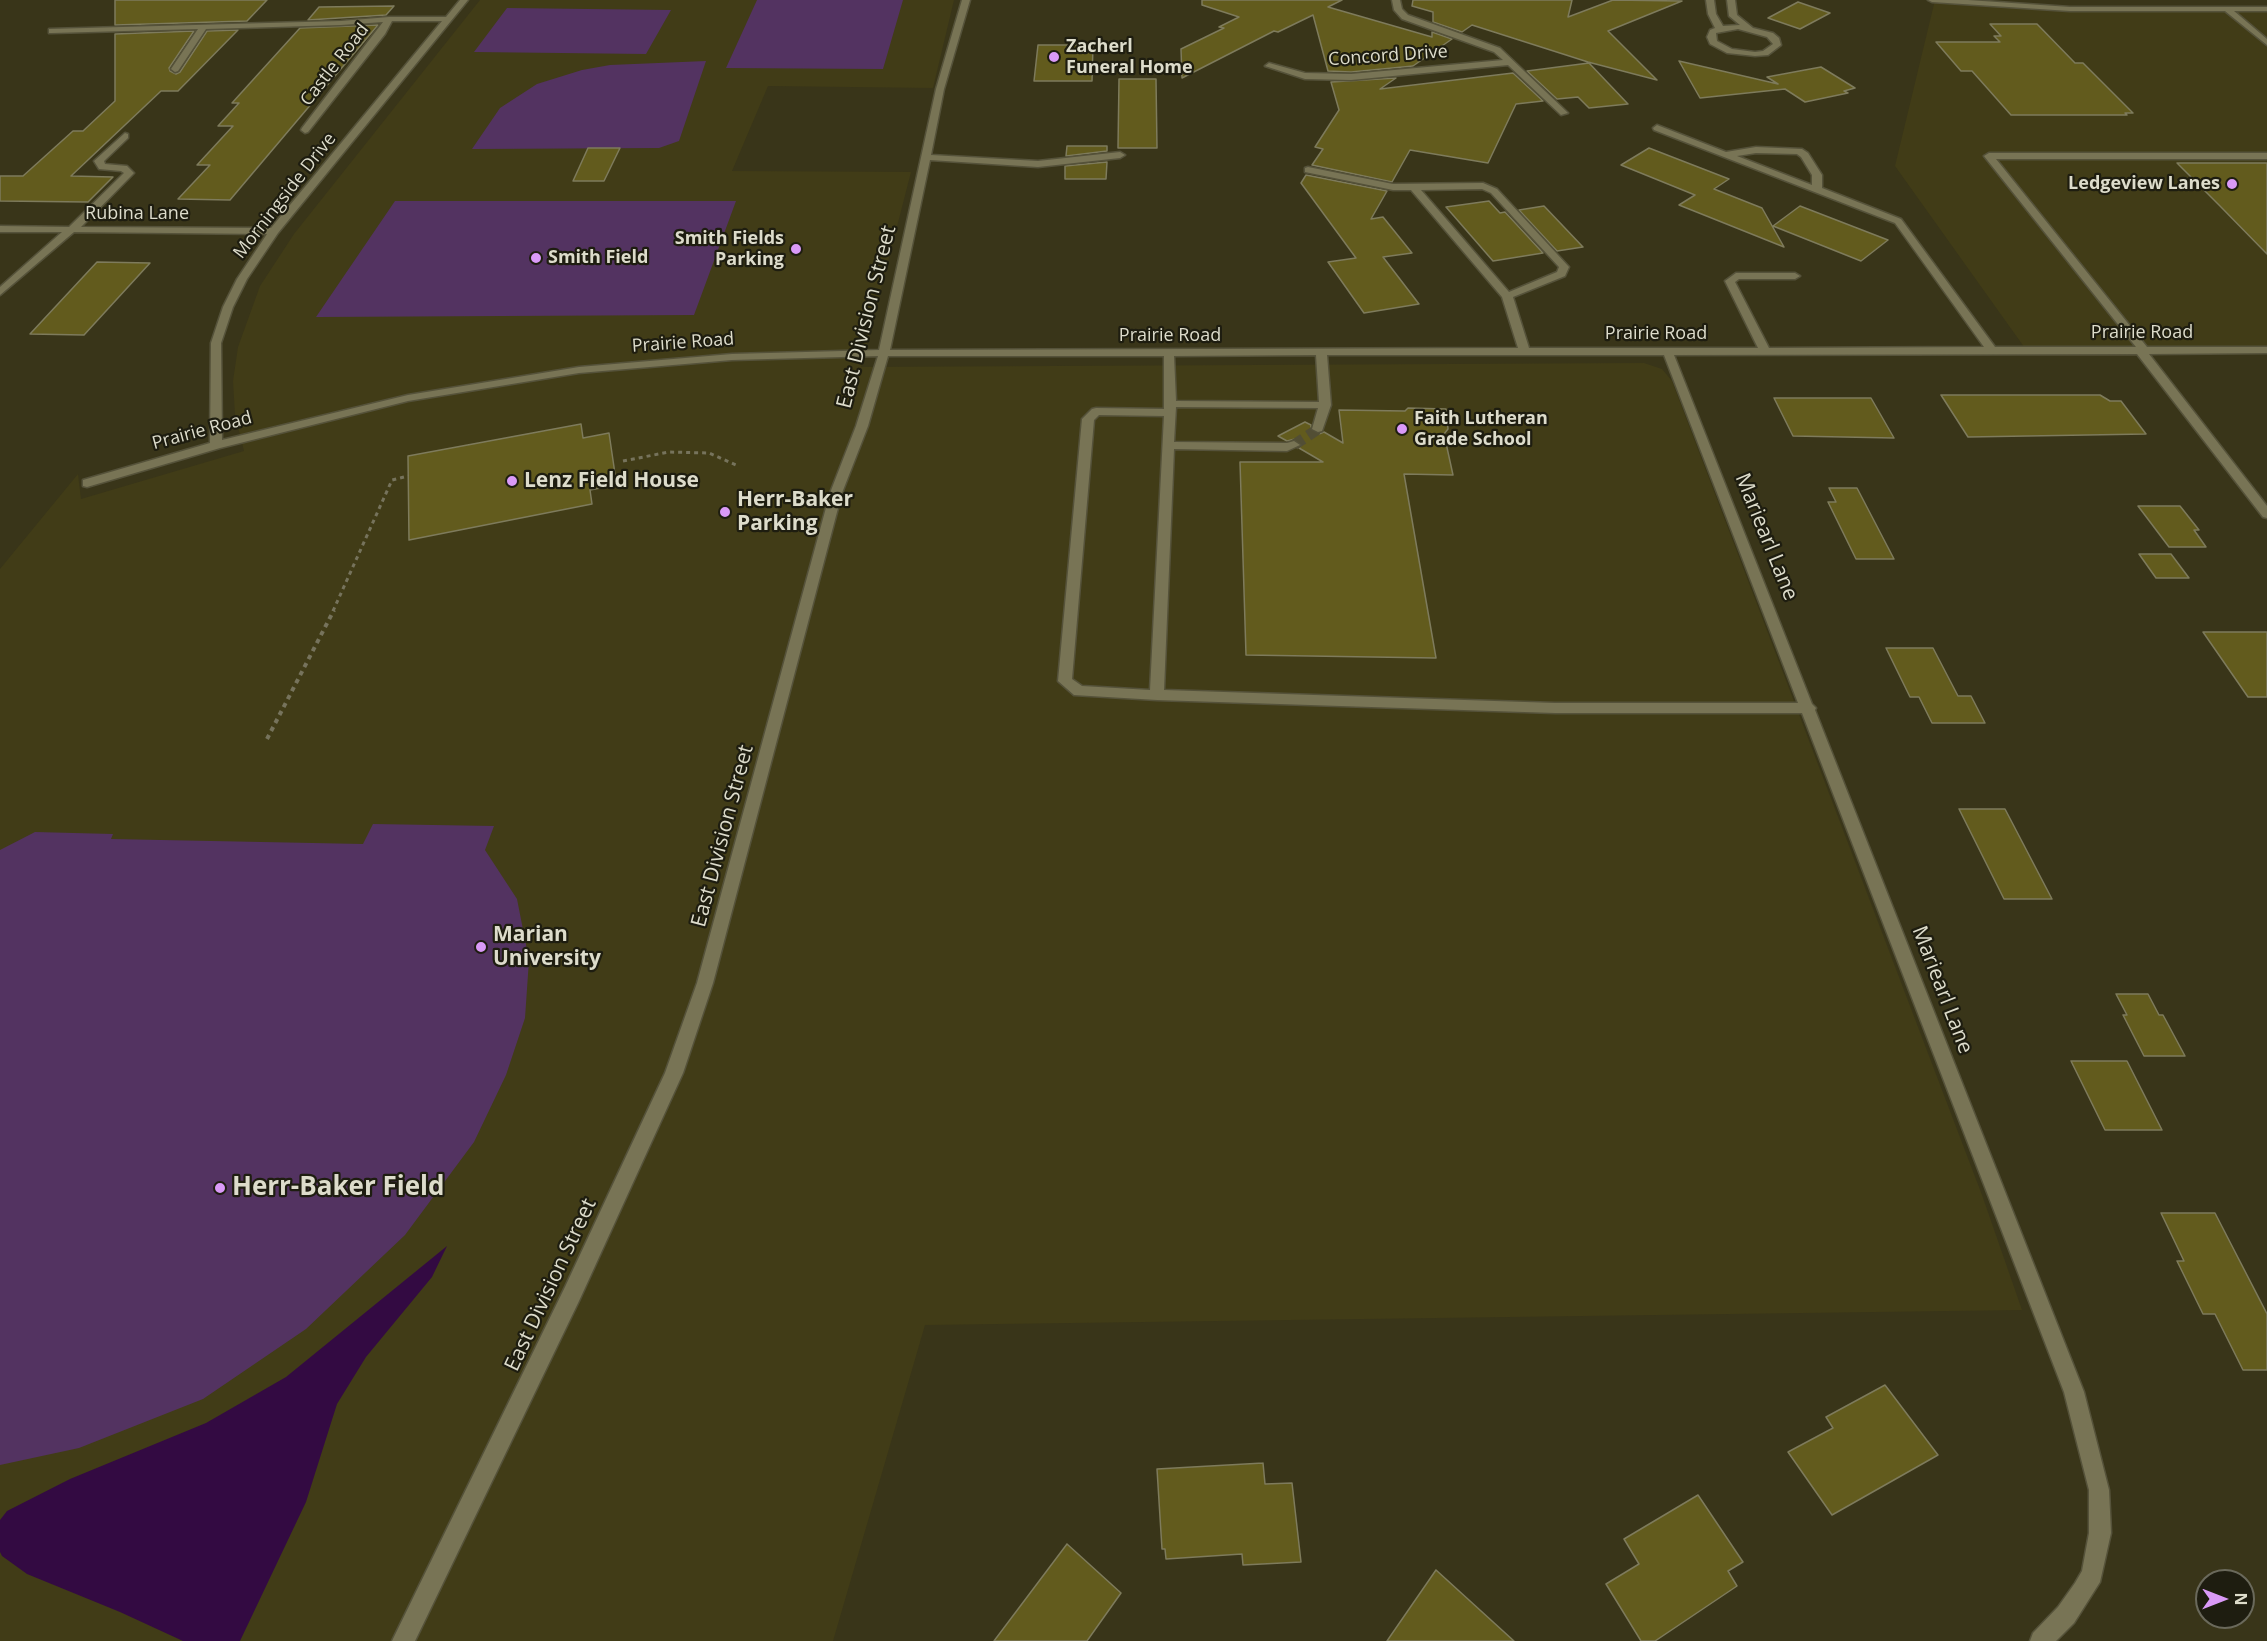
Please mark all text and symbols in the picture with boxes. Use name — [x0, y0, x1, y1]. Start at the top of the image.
street label: Castle Road — [296, 19, 374, 111]
place label: Zacherl Funeral Home — [1066, 36, 1193, 78]
street label: Concord Drive — [1328, 41, 1448, 71]
marker: Zacherl Funeral Home — [1047, 50, 1061, 64]
street label: Morningside Drive — [229, 129, 341, 263]
place label: Ledgeview Lanes — [2068, 173, 2220, 195]
marker: Ledgeview Lanes — [2225, 177, 2239, 191]
street label: Rubina Lane — [85, 203, 189, 225]
street label: East Division Street — [832, 223, 902, 411]
place label: Smith Fields Parking — [675, 228, 784, 270]
marker: Smith Fields Parking — [789, 242, 803, 256]
place label: Smith Field — [548, 247, 648, 269]
marker: Smith Field — [529, 251, 543, 265]
street label: Prairie Road — [2091, 322, 2193, 344]
street label: Prairie Road — [1605, 323, 1707, 345]
street label: Prairie Road — [1119, 325, 1221, 347]
street label: Prairie Road — [631, 329, 735, 357]
street label: Prairie Road — [150, 407, 254, 455]
place label: Faith Lutheran Grade School — [1414, 408, 1548, 450]
marker: Faith Lutheran Grade School — [1395, 422, 1409, 436]
place label: Lenz Field House — [524, 468, 699, 494]
street label: Mariearl Lane — [1729, 470, 1803, 604]
marker: Lenz Field House — [505, 474, 519, 488]
place label: Herr-Baker Parking — [737, 487, 853, 537]
marker: Herr-Baker Parking — [718, 505, 732, 519]
street label: East Division Street — [687, 742, 759, 930]
place label: Marian University — [493, 922, 601, 972]
street label: Mariearl Lane — [1906, 923, 1978, 1057]
marker: Marian University — [474, 940, 488, 954]
place label: Herr-Baker Field — [232, 1172, 444, 1204]
marker: Herr-Baker Field — [213, 1181, 227, 1195]
street label: East Division Street — [500, 1195, 602, 1375]
north arrow — [2195, 1569, 2255, 1629]
text: N — [2230, 1592, 2252, 1606]

